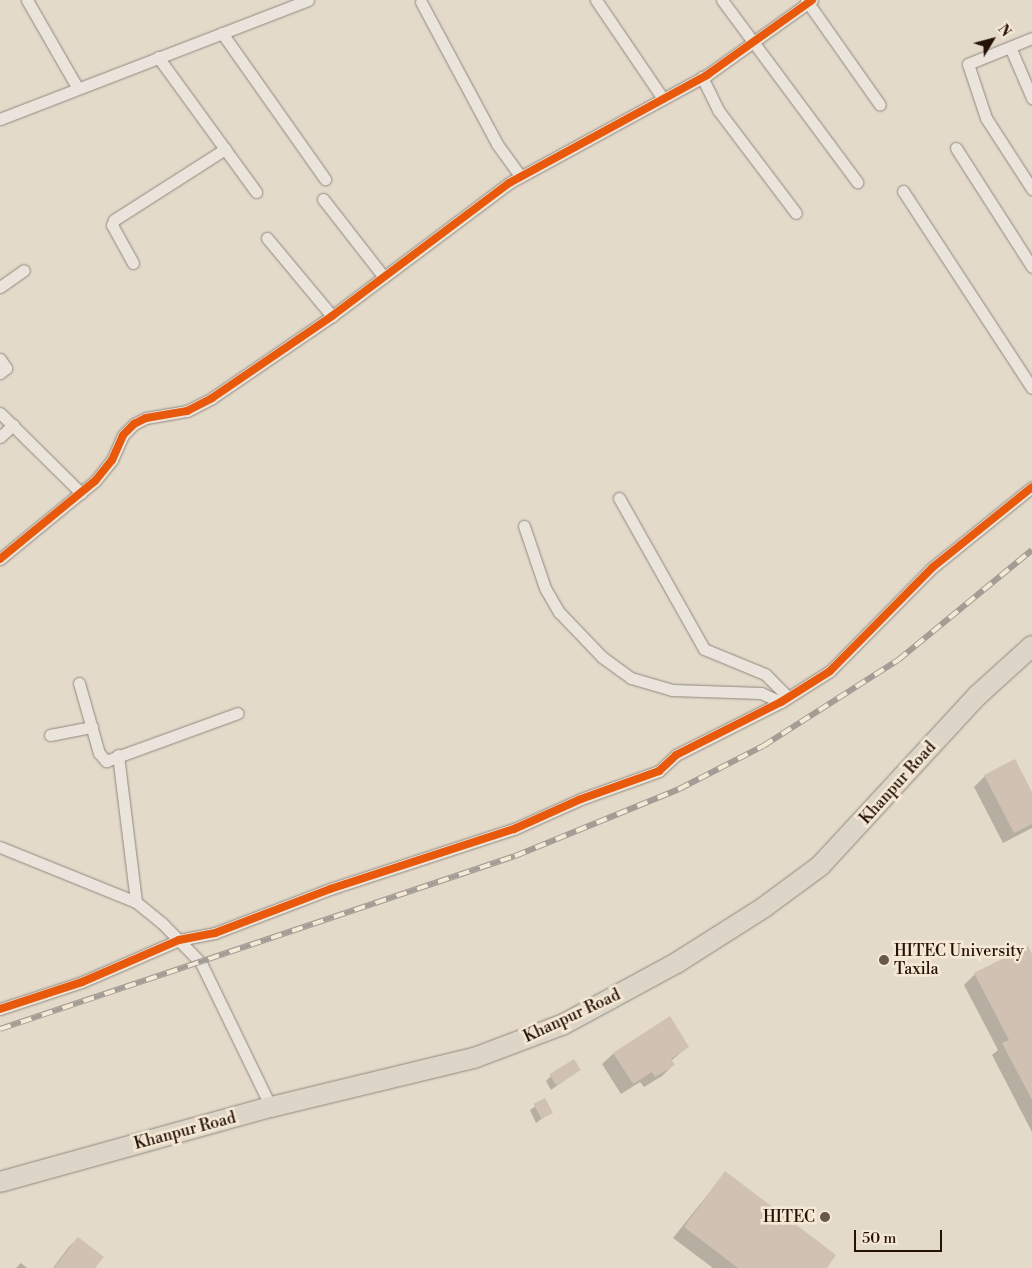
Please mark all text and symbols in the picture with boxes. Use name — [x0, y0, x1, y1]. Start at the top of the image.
north arrow — [967, 15, 1017, 65]
text: N — [993, 21, 1014, 41]
street label: Khanpur Road — [856, 738, 940, 828]
place label: HITEC University Taxila — [894, 941, 1024, 979]
marker: HITEC University Taxila — [878, 954, 890, 966]
street label: Khanpur Road — [521, 985, 623, 1047]
street label: Khanpur Road — [132, 1108, 238, 1154]
place label: HITEC — [763, 1207, 815, 1227]
marker: HITEC — [819, 1211, 831, 1223]
scale bar — [857, 1220, 944, 1252]
text: 50 m — [862, 1229, 896, 1248]

